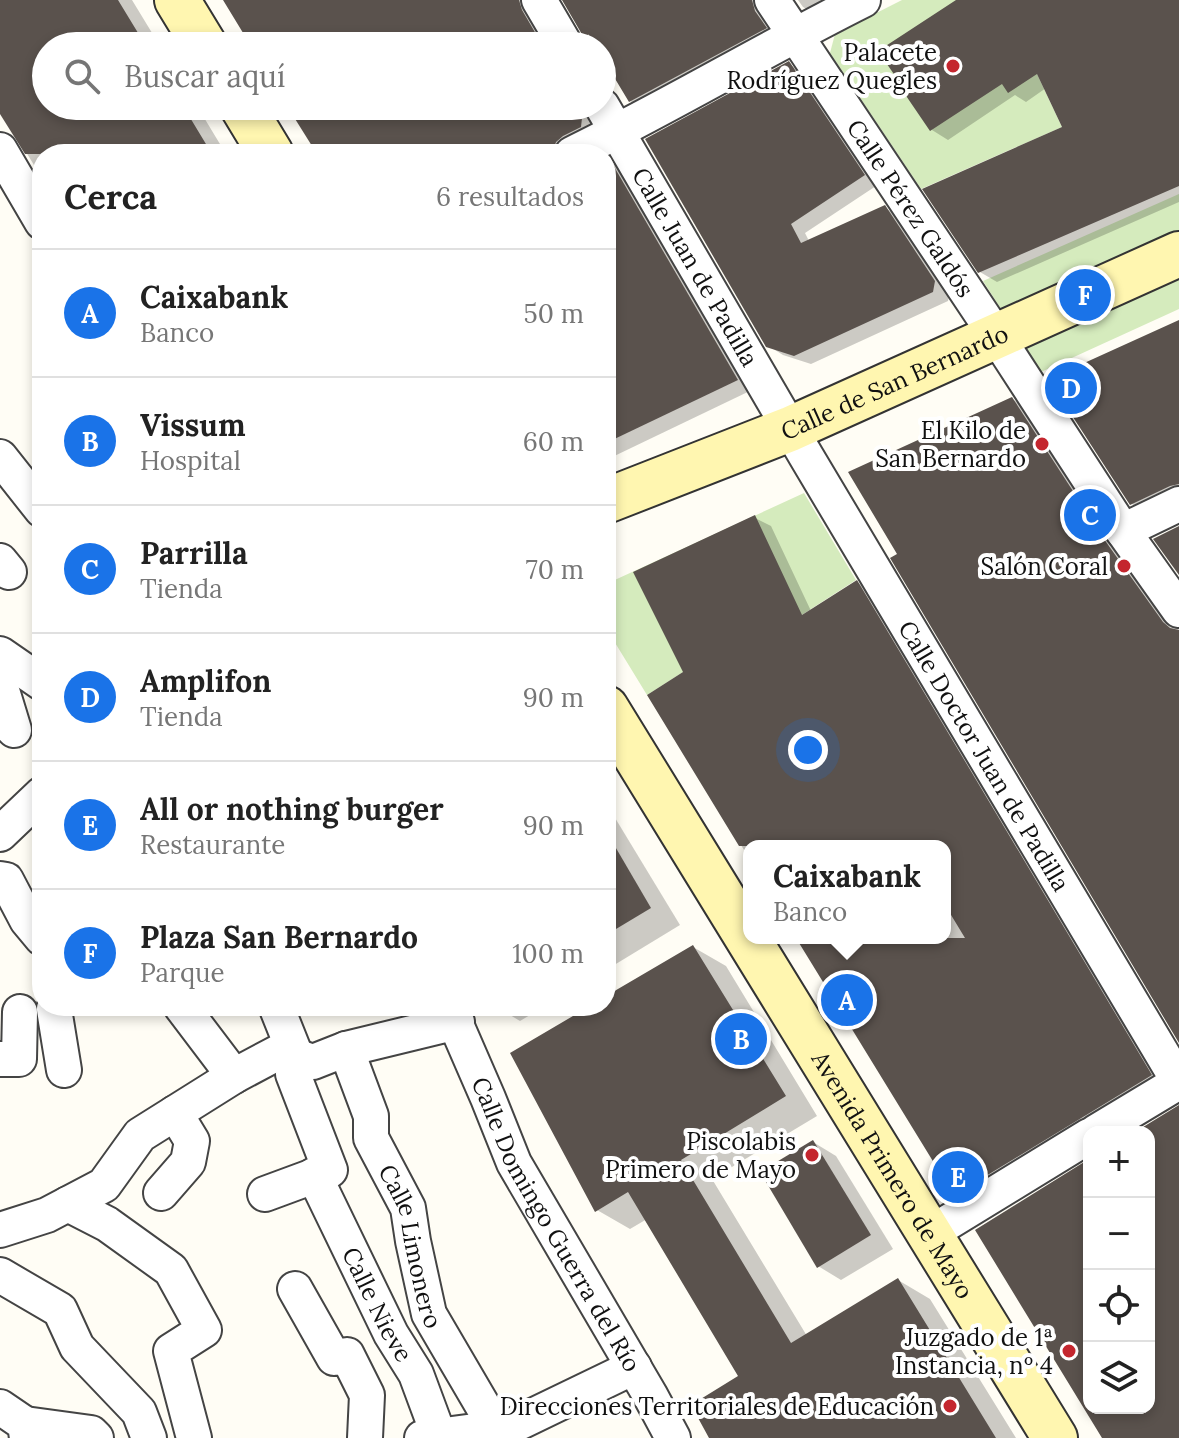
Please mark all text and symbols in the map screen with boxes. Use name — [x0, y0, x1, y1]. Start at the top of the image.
search box — [32, 32, 616, 120]
place label: Palacete Rodríguez Quegles — [726, 37, 937, 96]
icon: search — [60, 54, 104, 98]
text: Buscar aquí — [124, 57, 285, 95]
marker: Palacete Rodríguez Quegles — [944, 57, 962, 75]
street label: Calle Pérez Galdós — [840, 113, 981, 303]
street label: Calle Juan de Padilla — [626, 162, 766, 372]
text: Cerca — [64, 175, 157, 218]
text: 6 resultados — [436, 180, 584, 213]
pin: F — [1059, 265, 1111, 325]
text: Caixabank — [140, 278, 288, 316]
text: A — [81, 297, 99, 330]
text: 50 m — [524, 297, 584, 330]
text: Banco — [140, 316, 214, 349]
street label: Calle de San Bernardo — [776, 317, 1013, 447]
pin: D — [1045, 358, 1097, 418]
text: Vissum — [140, 406, 246, 444]
place label: El Kilo de San Bernardo — [875, 415, 1026, 474]
text: B — [81, 425, 99, 458]
text: 60 m — [523, 425, 584, 458]
marker: El Kilo de San Bernardo — [1033, 435, 1051, 453]
text: Hospital — [140, 444, 241, 477]
pin: C — [1064, 485, 1116, 545]
text: Parrilla — [140, 534, 248, 572]
place label: Salón Coral — [981, 551, 1108, 582]
text: C — [81, 553, 99, 586]
text: 70 m — [526, 553, 584, 586]
marker: Salón Coral — [1115, 557, 1133, 575]
text: Tienda — [140, 572, 223, 605]
street label: Calle Doctor Juan de Padilla — [892, 615, 1077, 897]
text: Amplifon — [140, 662, 271, 700]
text: D — [80, 681, 100, 714]
text: 90 m — [523, 681, 584, 714]
text: Tienda — [140, 700, 223, 733]
your location — [788, 730, 828, 770]
text: All or nothing burger — [140, 790, 444, 828]
text: E — [82, 809, 98, 842]
text: 90 m — [523, 809, 584, 842]
text: Restaurante — [140, 828, 285, 861]
popup — [743, 840, 951, 944]
text: Caixabank — [773, 857, 921, 895]
text: Banco — [773, 895, 847, 928]
text: Plaza San Bernardo — [140, 918, 418, 956]
text: F — [83, 937, 97, 970]
text: 100 m — [512, 937, 584, 970]
text: Parque — [140, 956, 225, 989]
pin: A — [821, 970, 873, 1030]
pin: B — [715, 1009, 767, 1069]
street label: Avenida Primero de Mayo — [805, 1044, 981, 1304]
street label: Calle Domingo Guerra del Río — [465, 1072, 648, 1377]
place label: Piscolabis Primero de Mayo — [605, 1126, 796, 1185]
map controls — [1083, 1126, 1155, 1414]
button: + — [1083, 1126, 1155, 1198]
marker: Piscolabis Primero de Mayo — [803, 1146, 821, 1164]
pin: E — [932, 1147, 984, 1207]
street label: Calle Limonero — [372, 1159, 449, 1334]
button: − — [1083, 1198, 1155, 1270]
street label: Calle Nieve — [336, 1242, 420, 1367]
button: locate — [1083, 1270, 1155, 1342]
place label: Juzgado de 1ª Instancia, nº 4 — [895, 1322, 1053, 1381]
marker: Juzgado de 1ª Instancia, nº 4 — [1060, 1342, 1078, 1360]
button: layers — [1083, 1342, 1155, 1414]
place label: Direcciones Territoriales de Educación — [500, 1391, 934, 1422]
marker: Direcciones Territoriales de Educación — [941, 1397, 959, 1415]

